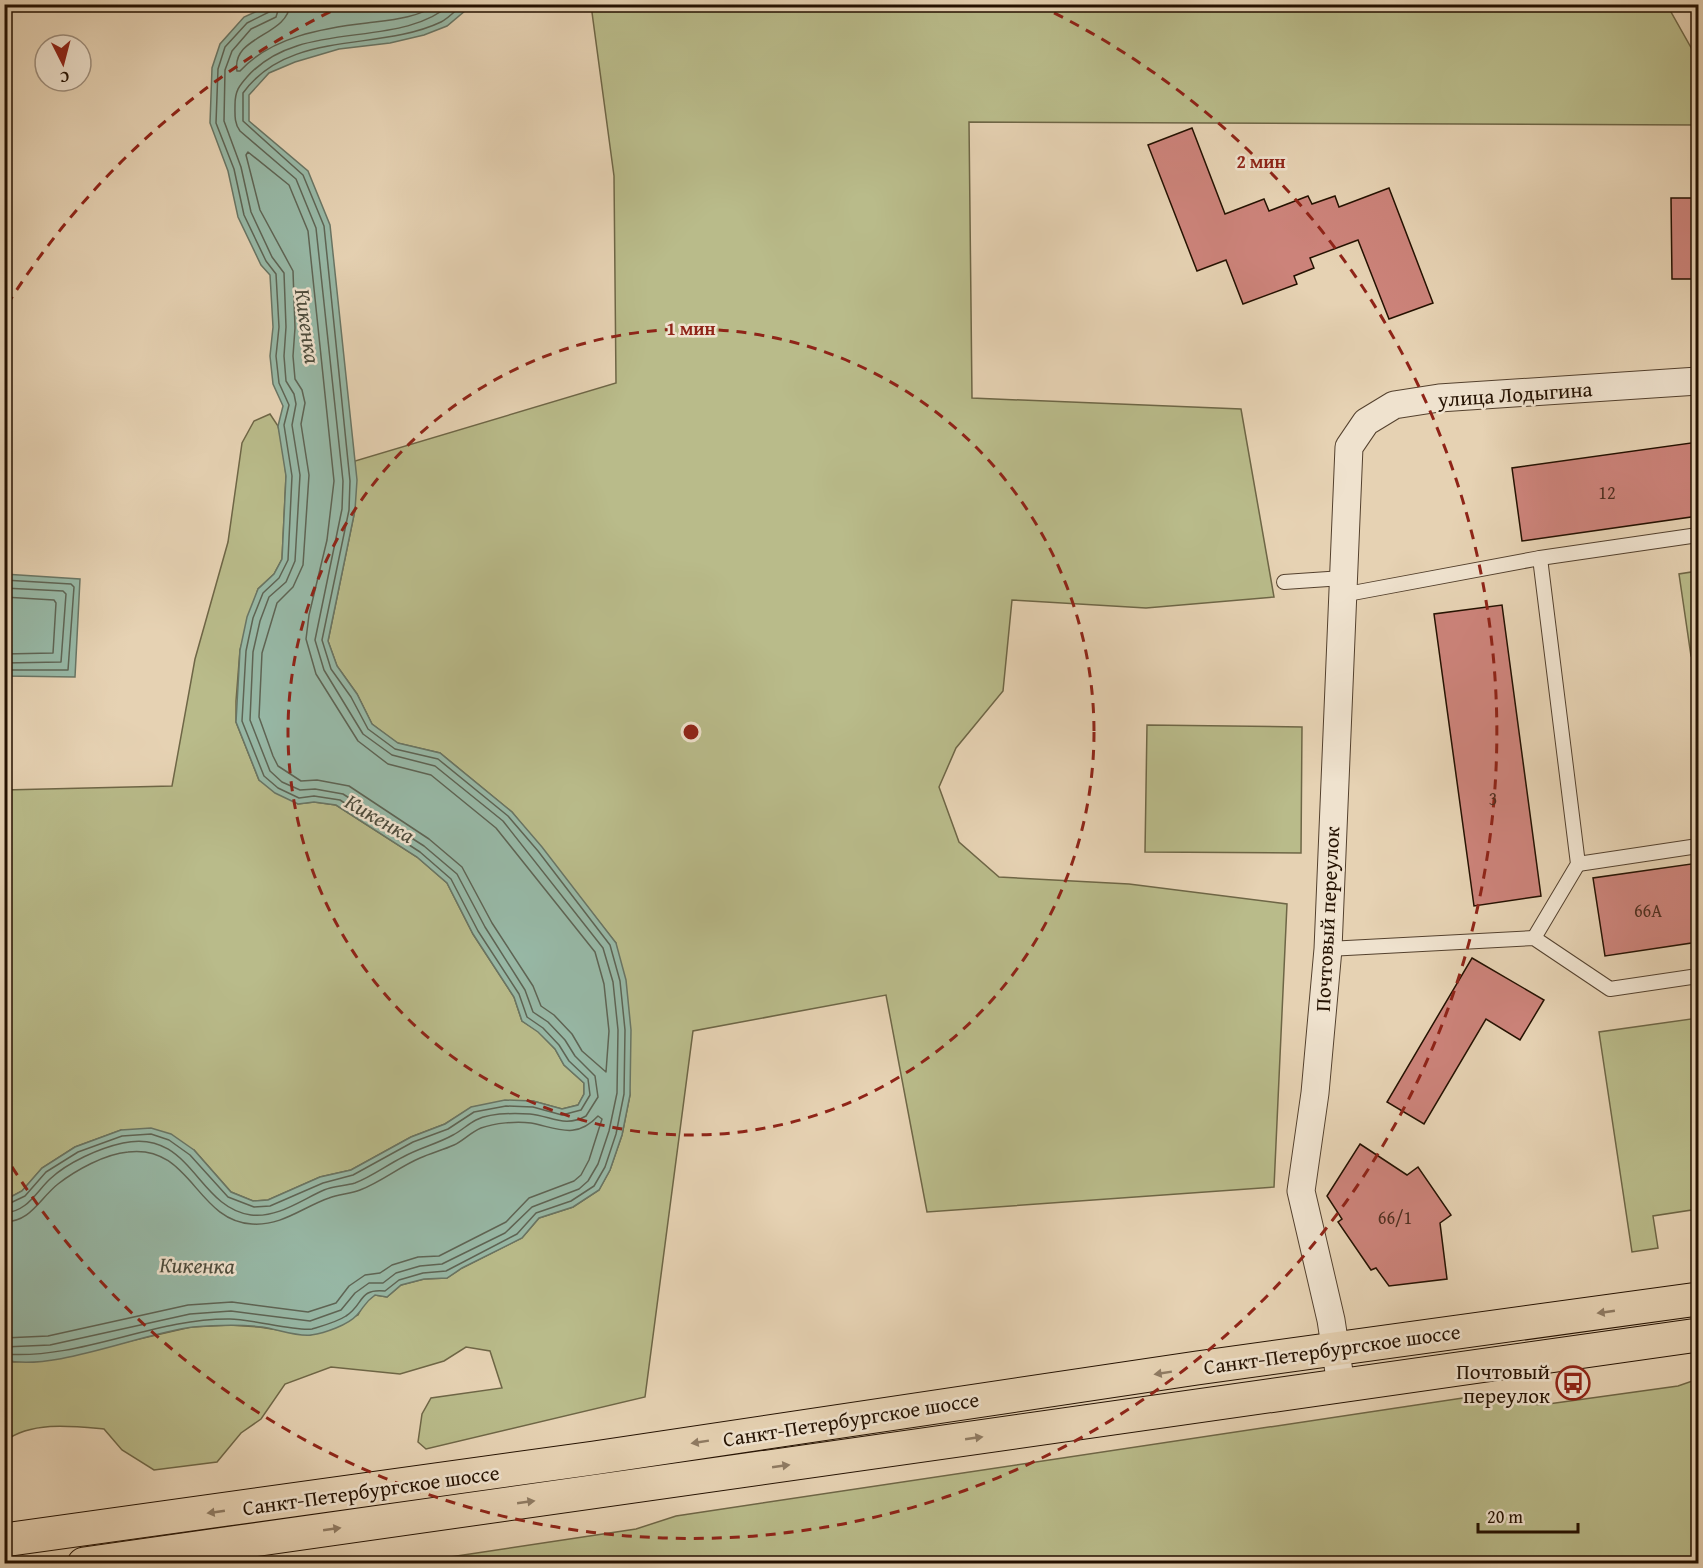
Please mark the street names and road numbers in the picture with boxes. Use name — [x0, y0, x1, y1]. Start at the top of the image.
street label: улица Лодыгина — [1436, 373, 1593, 415]
street label: Почтовый переулок — [1307, 826, 1347, 1012]
street label: Санкт-Петербургское шоссе — [1202, 1316, 1462, 1382]
street label: Санкт-Петербургское шоссе — [721, 1383, 981, 1455]
street label: Санкт-Петербургское шоссе — [241, 1457, 501, 1523]

